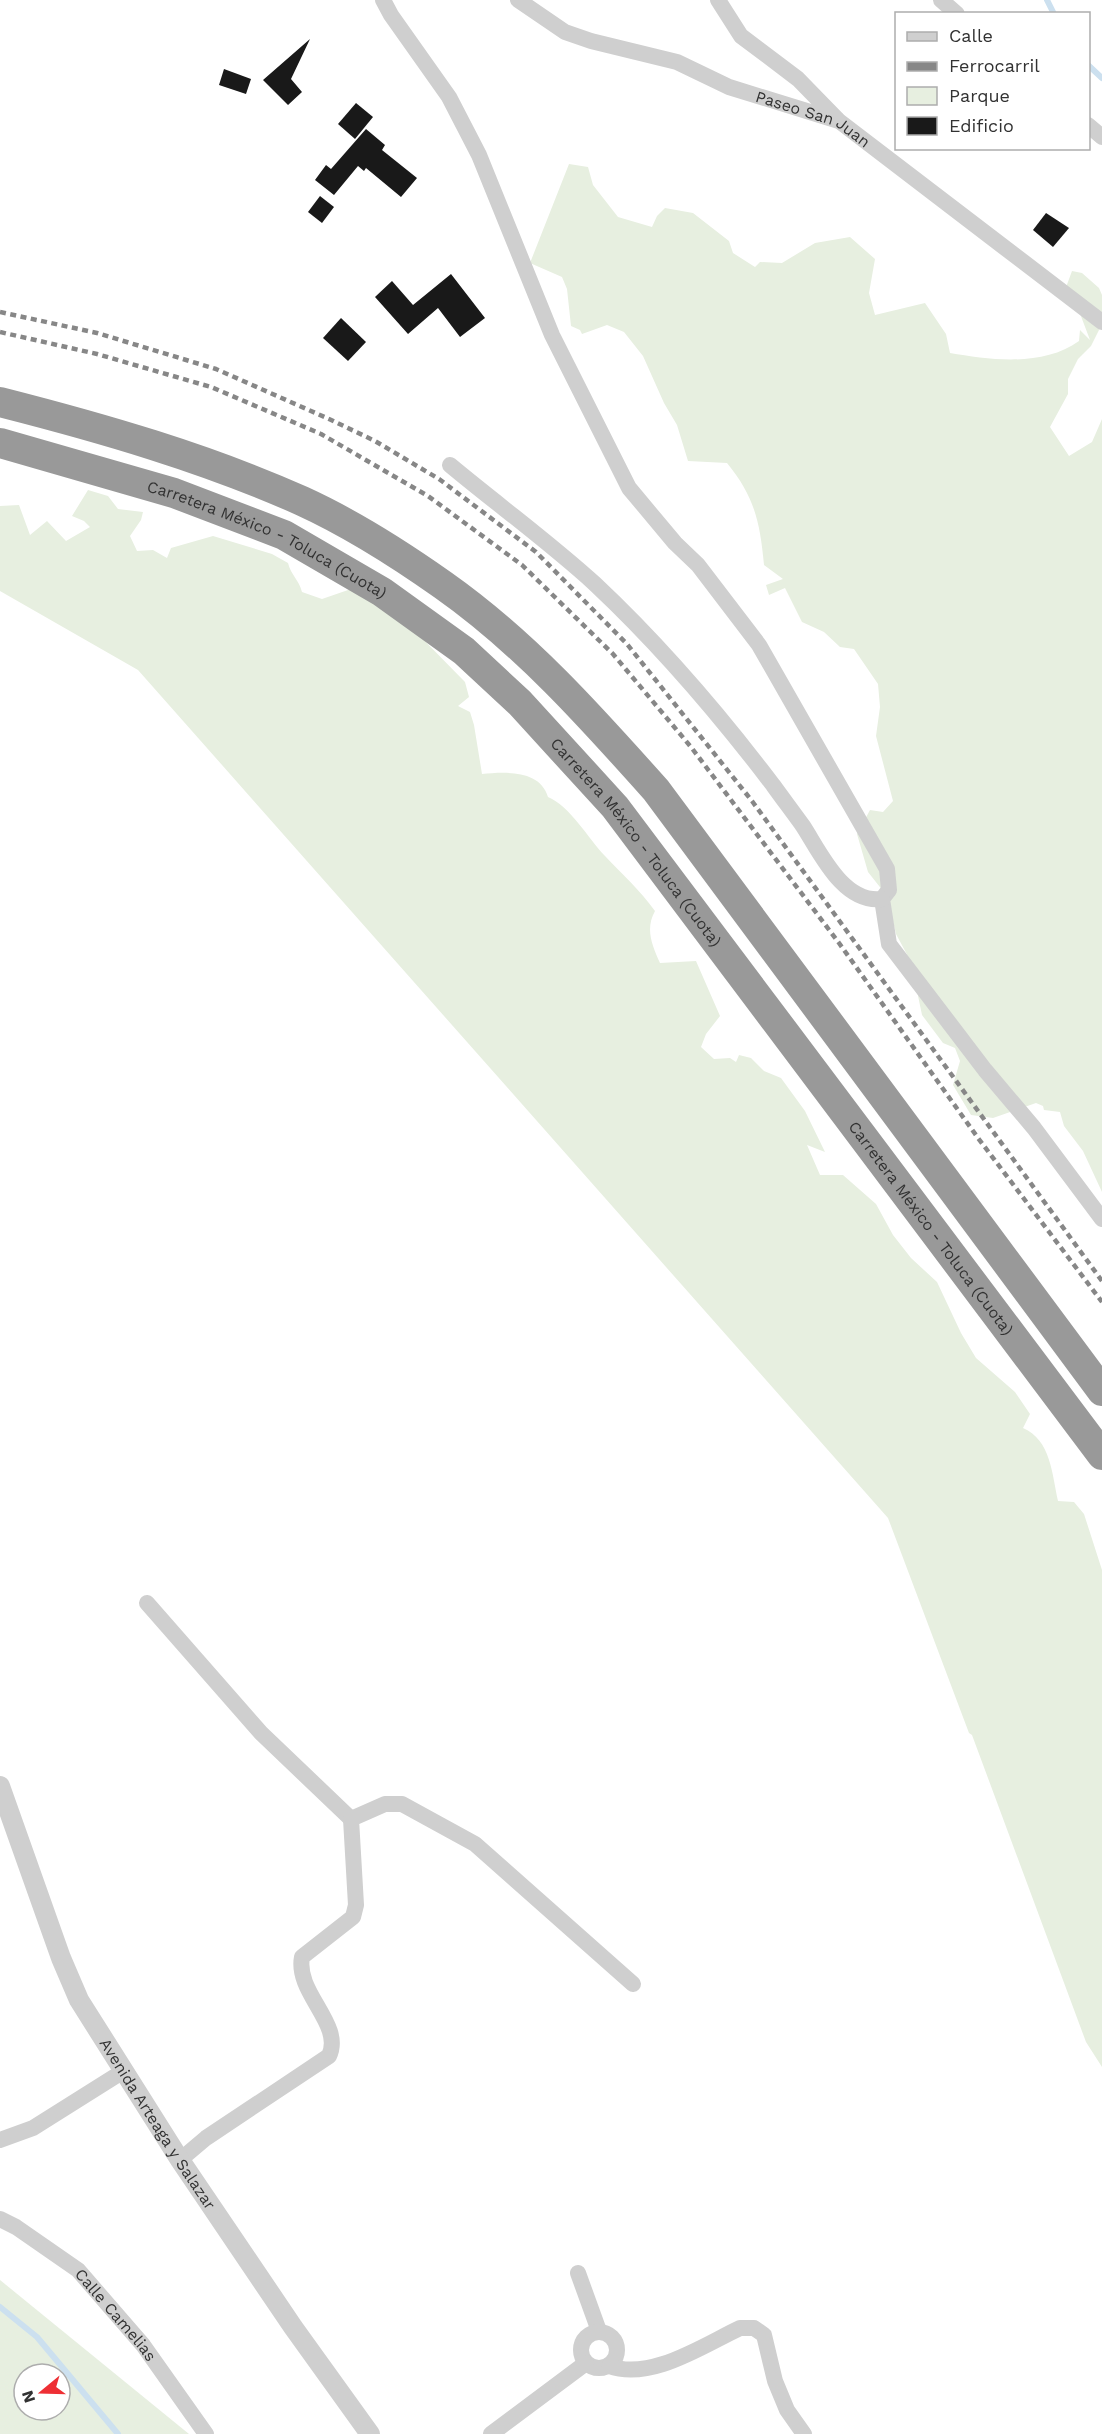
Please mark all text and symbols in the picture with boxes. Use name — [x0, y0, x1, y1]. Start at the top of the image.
legend — [895, 12, 1090, 150]
text: Calle — [949, 25, 993, 46]
text: Ferrocarril — [949, 55, 1040, 76]
text: Parque — [949, 85, 1010, 106]
street label: Paseo San Juan — [753, 87, 874, 151]
text: Edificio — [949, 115, 1014, 136]
street label: Carretera México - Toluca (Cuota) — [145, 477, 391, 603]
street label: Carretera México - Toluca (Cuota) — [546, 734, 725, 950]
street label: Carretera México - Toluca (Cuota) — [844, 1118, 1017, 1339]
street label: Avenida Arteaga y Salazar — [96, 2035, 220, 2214]
street label: Calle Camelias — [71, 2265, 160, 2365]
north arrow — [12, 2362, 72, 2422]
text: N — [17, 2388, 39, 2405]

